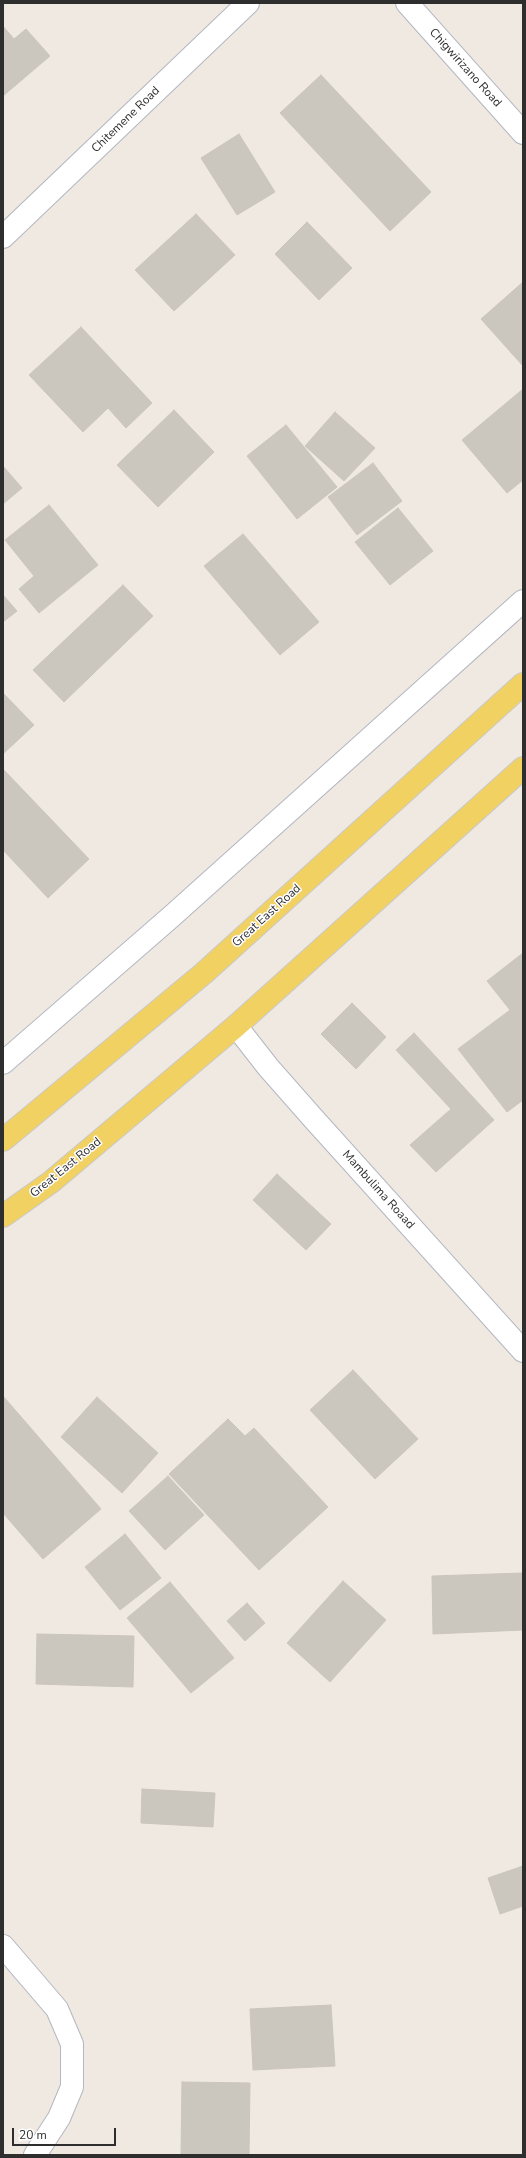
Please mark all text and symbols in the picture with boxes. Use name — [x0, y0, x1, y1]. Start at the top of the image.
street label: Chigwirizano Road — [426, 26, 504, 110]
street label: Chitemene Road — [89, 84, 163, 156]
street label: Great East Road — [230, 881, 304, 951]
street label: Great East Road — [28, 1135, 104, 1201]
street label: Mambulima Roaad — [339, 1148, 417, 1232]
scale bar — [14, 2120, 118, 2146]
text: 20 m — [19, 2127, 47, 2143]

